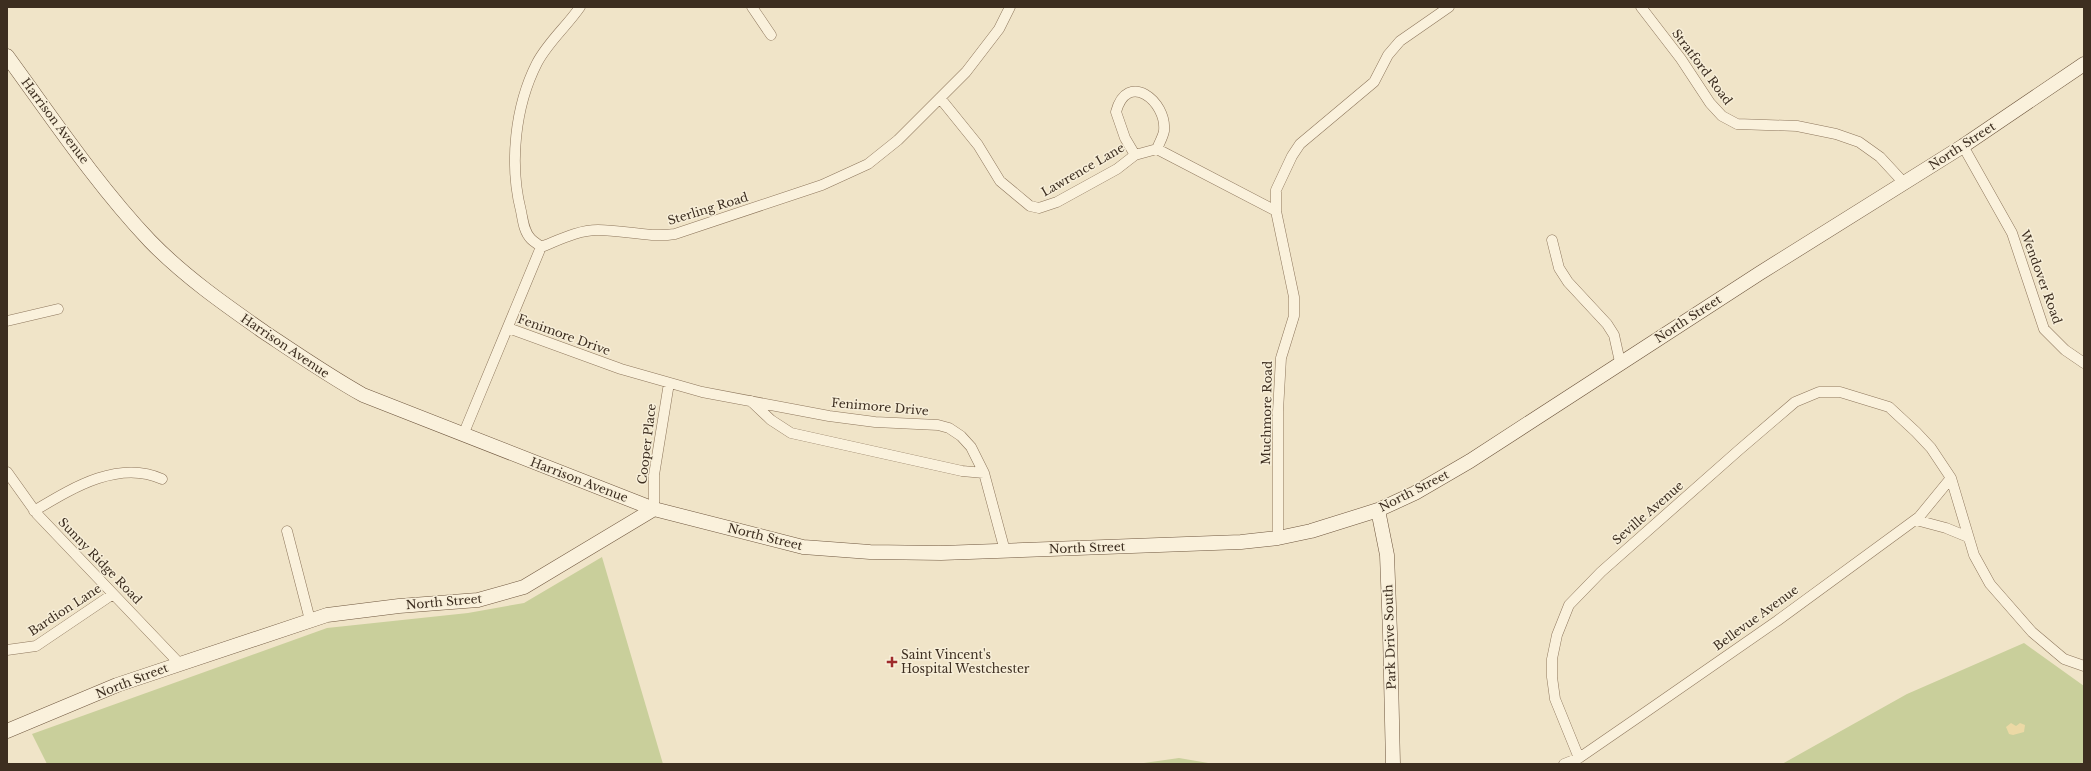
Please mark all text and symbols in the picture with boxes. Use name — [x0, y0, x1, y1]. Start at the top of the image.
street label: Stratford Road — [1669, 26, 1736, 107]
street label: Harrison Avenue — [18, 75, 93, 167]
street label: North Street — [1926, 118, 1998, 173]
street label: Lawrence Lane — [1039, 140, 1127, 199]
street label: Sterling Road — [666, 189, 750, 228]
street label: Wendover Road — [2017, 227, 2065, 326]
street label: North Street — [1652, 291, 1724, 346]
street label: Harrison Avenue — [238, 310, 332, 381]
street label: Fenimore Drive — [516, 311, 613, 358]
street label: Muchmore Road — [1258, 361, 1275, 465]
street label: Fenimore Drive — [831, 395, 929, 418]
street label: Cooper Place — [634, 403, 659, 485]
street label: Harrison Avenue — [528, 454, 630, 505]
street label: North Street — [1376, 466, 1452, 515]
street label: Seville Avenue — [1609, 478, 1686, 548]
street label: Sunny Ridge Road — [55, 514, 145, 607]
street label: North Street — [726, 520, 804, 553]
street label: North Street — [1049, 539, 1126, 556]
street label: Bardion Lane — [26, 580, 104, 639]
street label: Bellevue Avenue — [1710, 582, 1801, 653]
street label: Park Drive South — [1380, 584, 1399, 690]
street label: North Street — [405, 591, 483, 612]
place label: Saint Vincent's Hospital Westchester — [901, 647, 1030, 676]
marker: Saint Vincent's Hospital Westchester — [886, 656, 898, 668]
street label: North Street — [93, 660, 171, 701]

